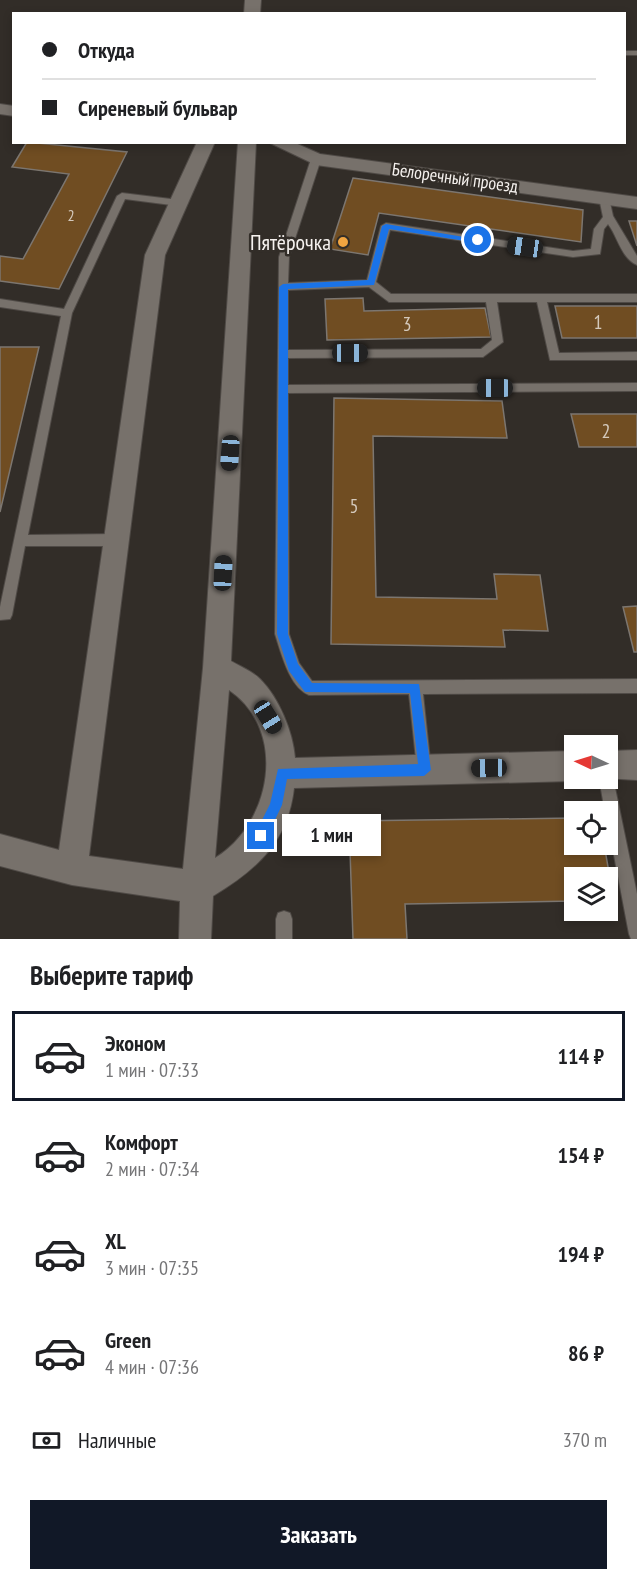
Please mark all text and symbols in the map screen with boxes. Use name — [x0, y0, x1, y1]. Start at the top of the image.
text: Откуда — [78, 36, 135, 64]
text: Сиреневый бульвар — [78, 94, 238, 122]
street label: Белоречный проезд — [391, 157, 520, 198]
house number: 2 — [67, 205, 75, 225]
route start — [464, 226, 491, 253]
place label: Пятёрочка — [250, 228, 331, 256]
marker: Пятёрочка — [336, 235, 350, 249]
car — [506, 236, 544, 258]
house number: 1 — [594, 309, 603, 335]
house number: 3 — [403, 311, 412, 337]
car — [332, 344, 368, 362]
car — [477, 379, 513, 397]
house number: 2 — [602, 418, 611, 444]
car — [220, 434, 240, 472]
house number: 5 — [350, 493, 359, 519]
car — [213, 555, 233, 591]
car — [251, 697, 285, 737]
north arrow — [564, 735, 618, 789]
map controls — [564, 735, 618, 921]
car — [471, 759, 507, 777]
button: locate — [564, 801, 618, 855]
callout: 1 мин — [282, 815, 381, 857]
route end — [247, 822, 274, 849]
text: 1 мин — [310, 822, 353, 848]
button: layers — [564, 867, 618, 921]
text: Выберите тариф — [30, 958, 193, 992]
icon: car — [33, 1029, 87, 1083]
text: Эконом — [105, 1029, 166, 1057]
text: 114 ₽ — [557, 1042, 604, 1070]
text: 1 мин · 07:33 — [105, 1057, 199, 1083]
icon: car — [33, 1128, 87, 1182]
text: Комфорт — [105, 1128, 178, 1156]
text: 154 ₽ — [557, 1141, 604, 1169]
text: 2 мин · 07:34 — [105, 1156, 199, 1182]
icon: car — [33, 1227, 87, 1281]
text: XL — [105, 1227, 126, 1255]
text: 194 ₽ — [557, 1240, 604, 1268]
text: 3 мин · 07:35 — [105, 1255, 199, 1281]
icon: car — [33, 1326, 87, 1380]
text: Green — [105, 1326, 151, 1354]
text: 86 ₽ — [568, 1339, 604, 1367]
text: 4 мин · 07:36 — [105, 1354, 199, 1380]
icon: cash — [30, 1424, 63, 1457]
text: Наличные — [78, 1426, 156, 1454]
text: 370 m — [563, 1427, 607, 1453]
button: Заказать — [30, 1500, 607, 1569]

